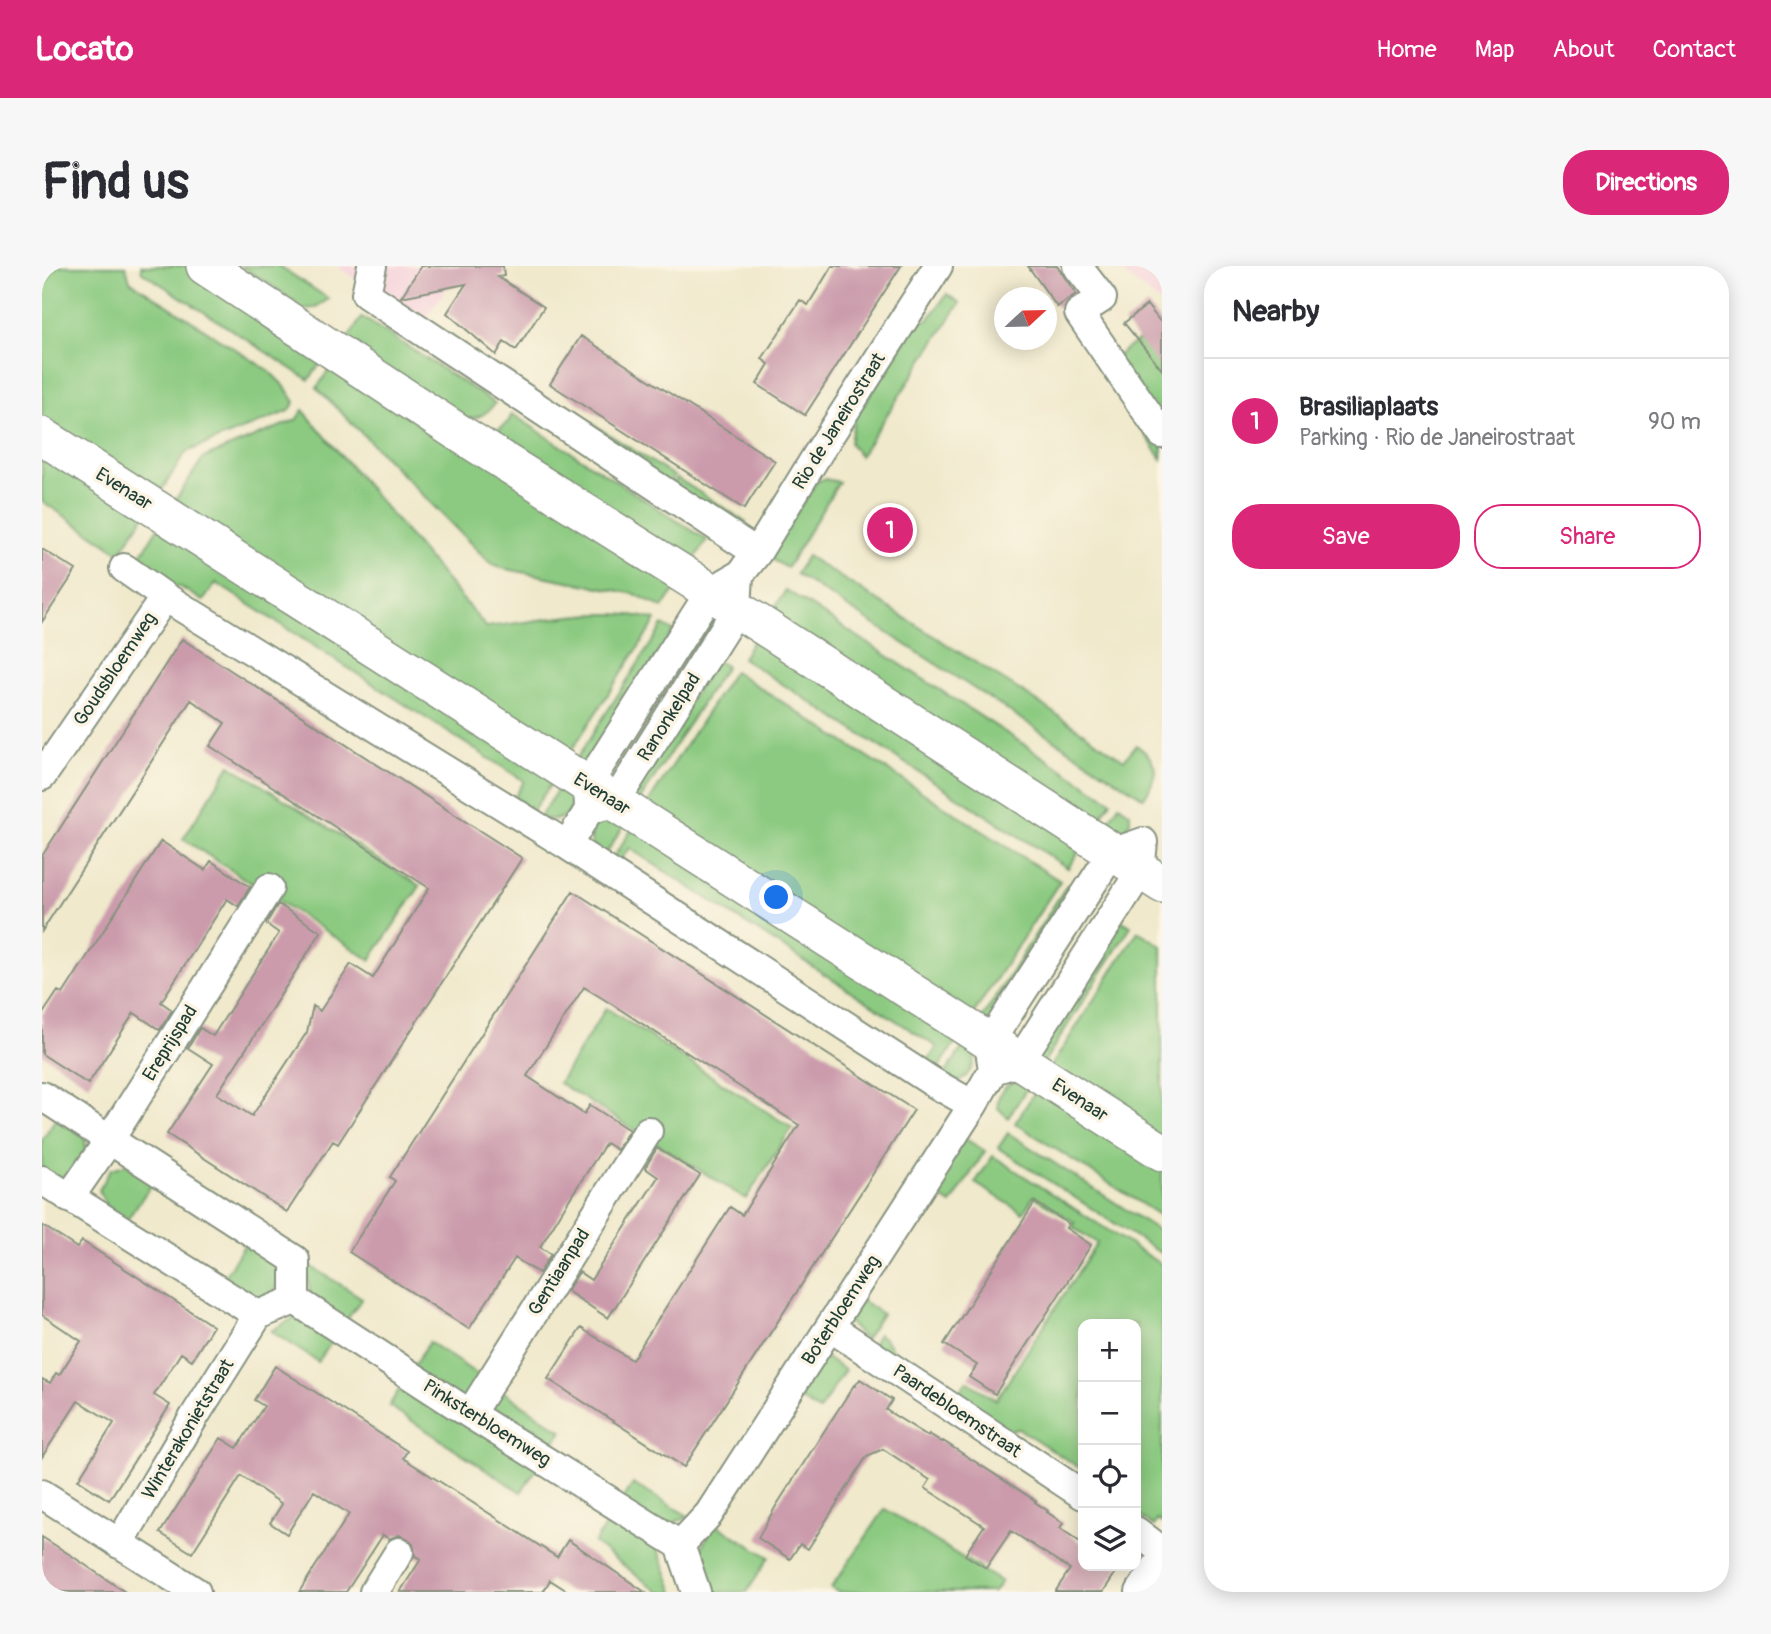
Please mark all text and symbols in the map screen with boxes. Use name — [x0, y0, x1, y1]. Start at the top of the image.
text: Locato — [35, 29, 133, 70]
text: Home — [1376, 35, 1437, 64]
text: Map — [1475, 35, 1515, 64]
text: About — [1553, 35, 1615, 64]
text: Contact — [1653, 35, 1736, 64]
button: Directions — [1563, 150, 1729, 215]
text: Find us — [42, 152, 189, 213]
north arrow — [994, 287, 1057, 350]
text: Nearby — [1232, 293, 1319, 330]
street label: Rio de Janeirostraat — [787, 348, 891, 494]
text: Brasiliaplaats — [1299, 391, 1438, 423]
text: 1 — [1251, 407, 1260, 436]
text: 90 m — [1648, 407, 1701, 436]
text: Parking · Rio de Janeirostraat — [1299, 423, 1575, 452]
street label: Evenaar — [91, 462, 157, 516]
pin: 1 — [867, 504, 913, 556]
button: Save — [1232, 504, 1460, 569]
button: Share — [1474, 504, 1701, 569]
street label: Goudsbloemweg — [68, 608, 162, 730]
street label: Ranonkelpad — [632, 668, 706, 766]
street label: Evenaar — [569, 767, 635, 821]
your location — [759, 880, 793, 914]
street label: Ereprijspad — [137, 1001, 203, 1085]
street label: Evenaar — [1047, 1073, 1113, 1127]
street label: Gentiaanpad — [523, 1224, 595, 1320]
street label: Boterbloemweg — [796, 1250, 886, 1370]
map controls — [1078, 1319, 1141, 1571]
button: + — [1078, 1319, 1141, 1382]
street label: Winterakonietstraat — [137, 1354, 240, 1504]
street label: Paardebloemstraat — [888, 1359, 1026, 1463]
street label: Pinksterbloemweg — [419, 1374, 555, 1472]
button: − — [1078, 1382, 1141, 1445]
button: locate — [1078, 1445, 1141, 1508]
button: layers — [1078, 1508, 1141, 1571]

